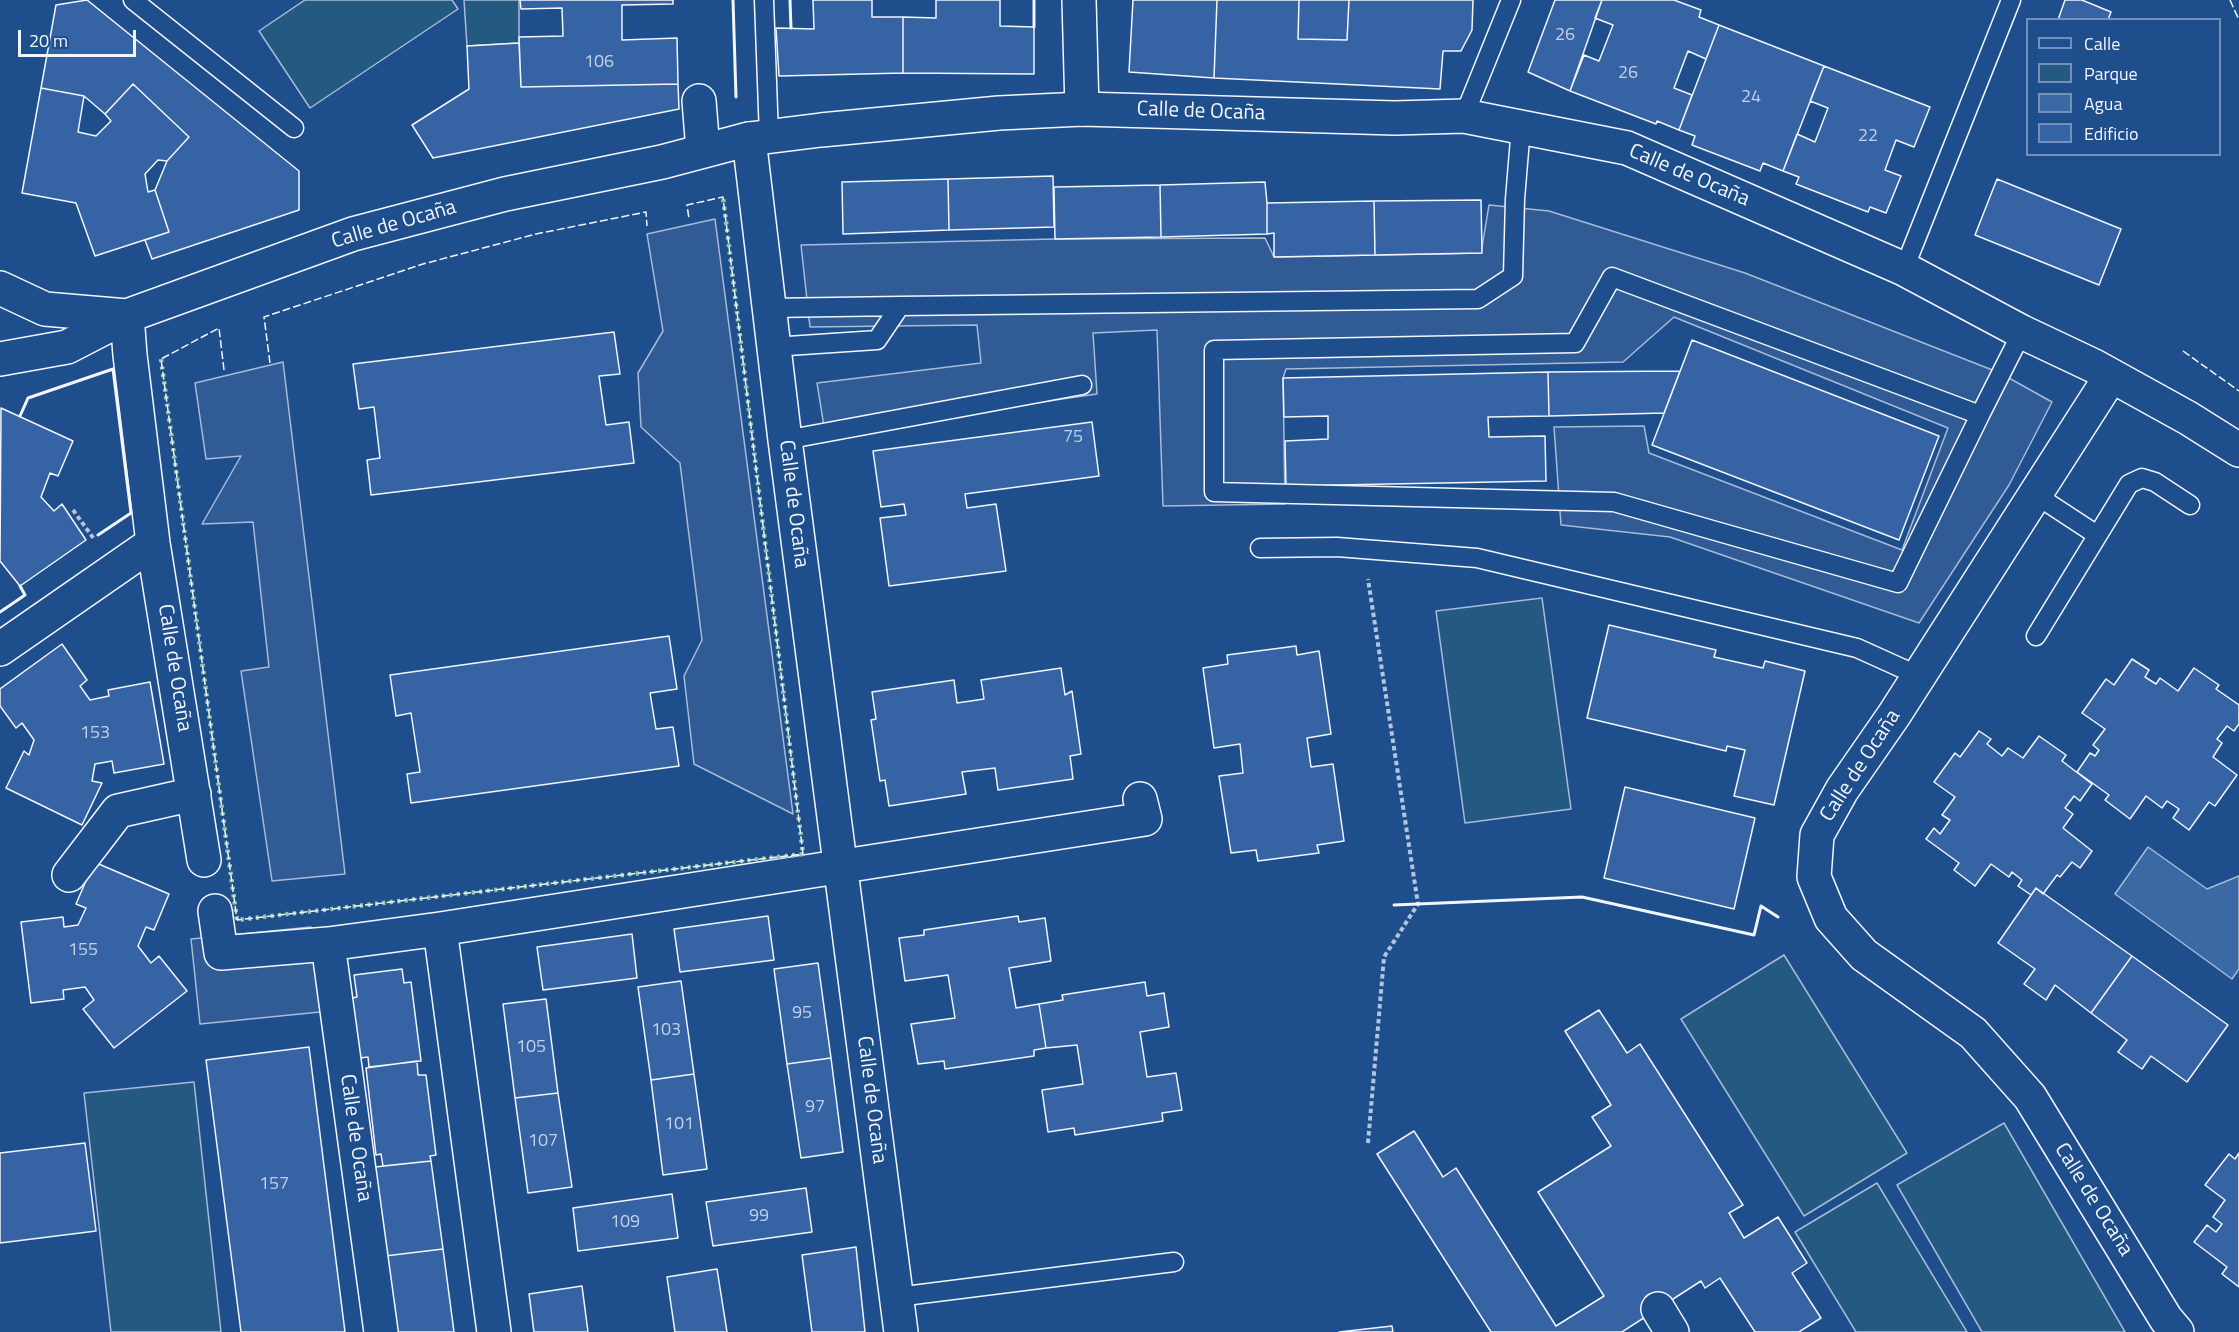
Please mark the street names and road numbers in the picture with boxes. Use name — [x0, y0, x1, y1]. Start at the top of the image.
street label: Calle de Ocaña — [1136, 97, 1266, 127]
street label: Calle de Ocaña — [1625, 139, 1753, 213]
street label: Calle de Ocaña — [329, 195, 459, 255]
street label: Calle de Ocaña — [773, 439, 813, 569]
street label: Calle de Ocaña — [152, 603, 196, 733]
street label: Calle de Ocaña — [1815, 705, 1907, 827]
street label: Calle de Ocaña — [851, 1035, 891, 1165]
street label: Calle de Ocaña — [334, 1073, 376, 1203]
street label: Calle de Ocaña — [2048, 1139, 2138, 1261]

